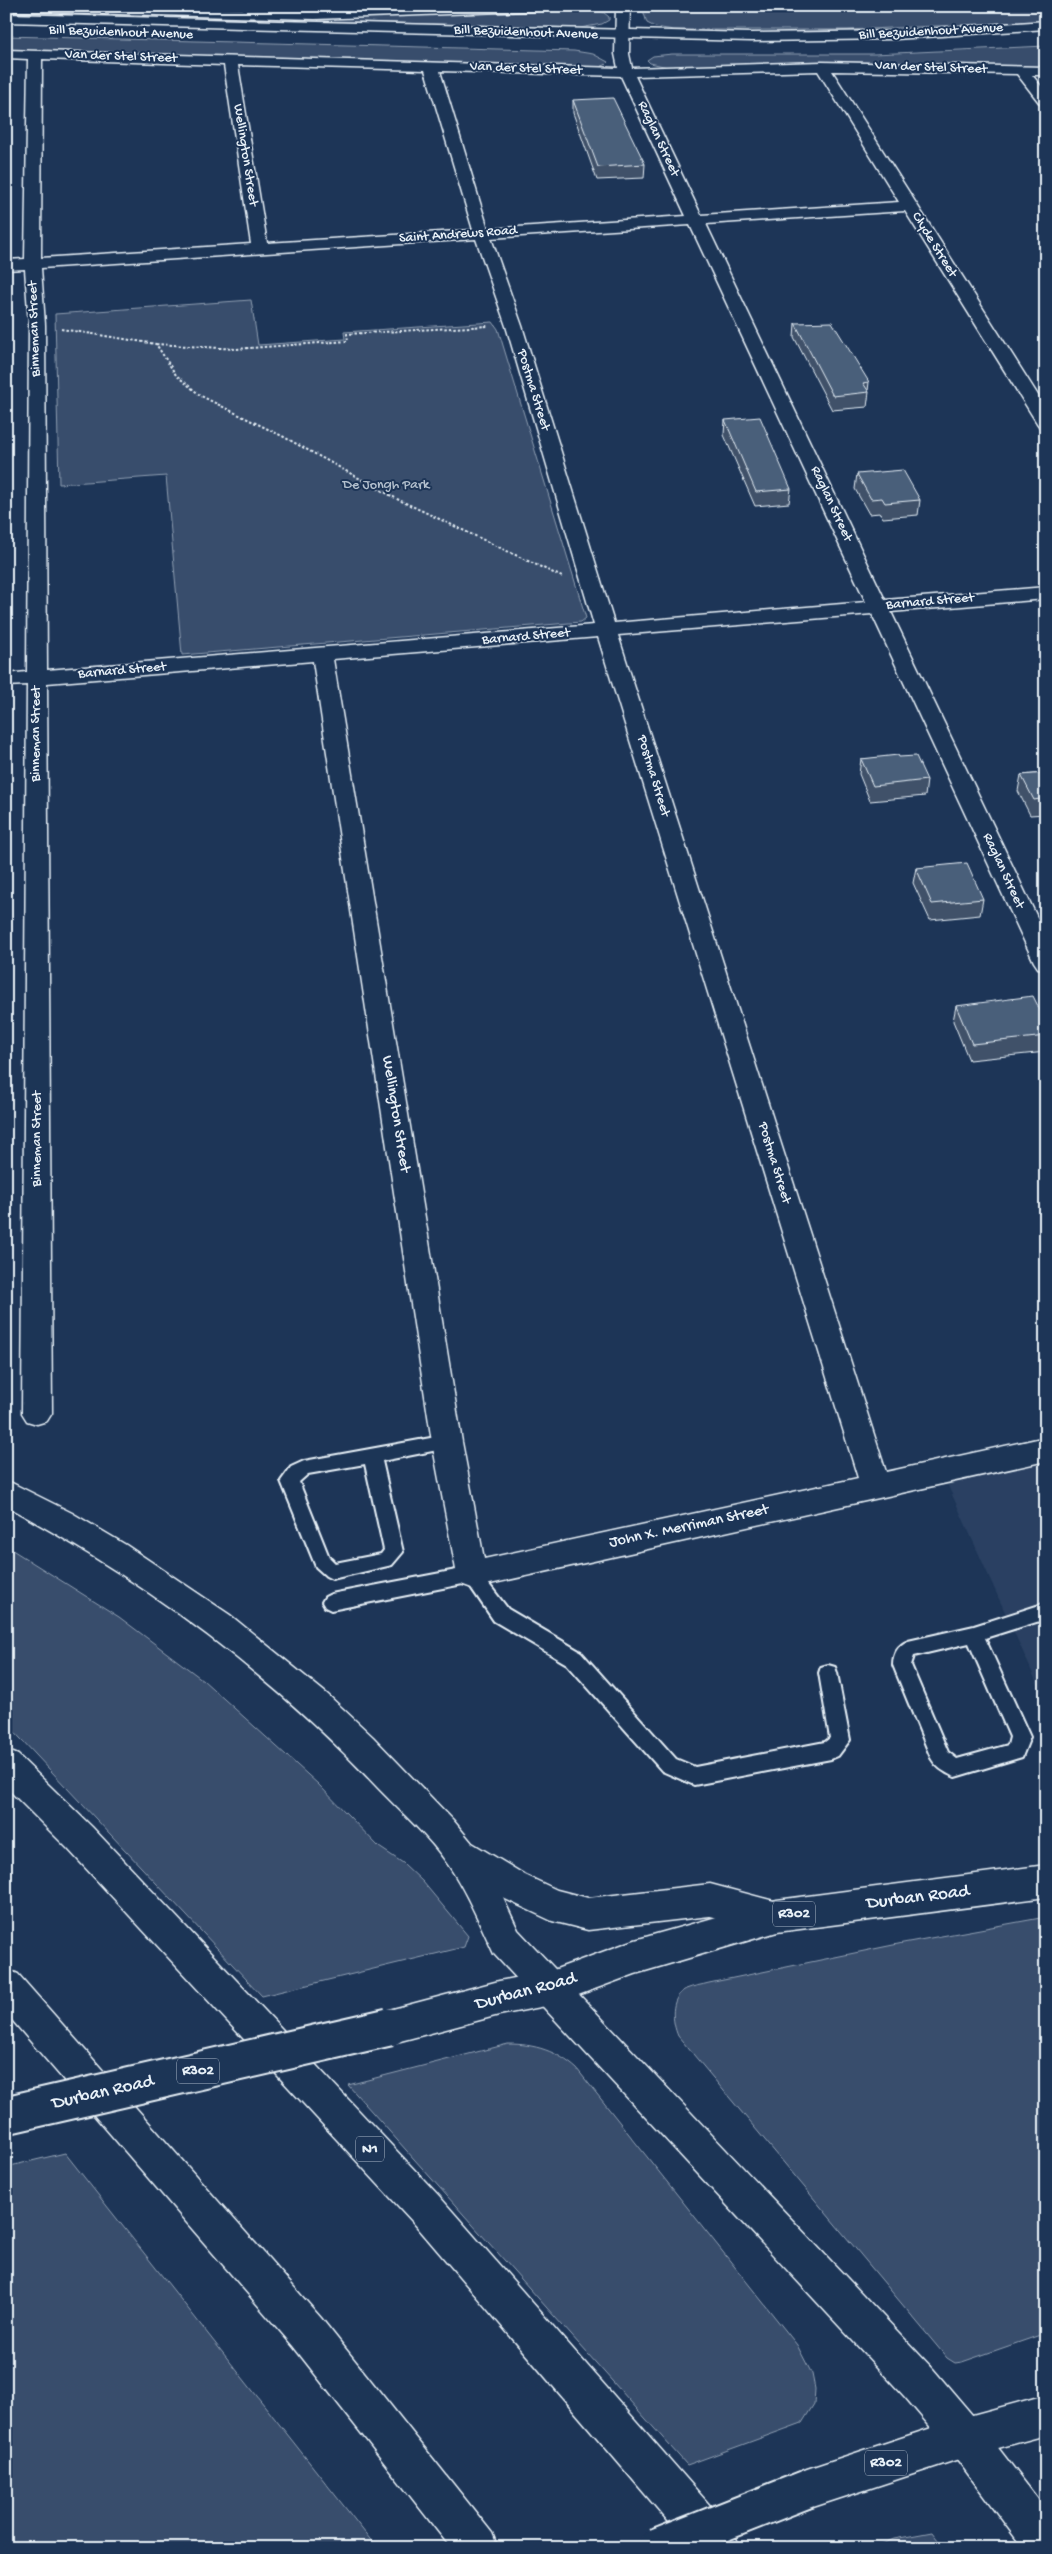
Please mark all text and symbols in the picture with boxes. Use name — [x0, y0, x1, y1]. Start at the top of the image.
street label: Bill Bezuidenhout Avenue — [857, 20, 1004, 44]
street label: Bill Bezuidenhout Avenue — [48, 22, 194, 44]
street label: Bill Bezuidenhout Avenue — [453, 22, 599, 44]
street label: Van der Stel Street — [64, 47, 179, 68]
street label: Van der Stel Street — [874, 58, 989, 79]
street label: Van der Stel Street — [469, 59, 584, 80]
street label: Raglan Street — [633, 99, 683, 181]
street label: Wellington Street — [229, 103, 262, 209]
street label: Clyde Street — [907, 209, 961, 282]
street label: Saint Andrews Road — [398, 222, 519, 248]
street label: Binneman Street — [25, 280, 45, 378]
street label: Postma Street — [512, 346, 554, 434]
street label: Raglan Street — [806, 464, 856, 546]
park label: De Jongh Park — [342, 477, 431, 494]
street label: Barnard Street — [884, 590, 976, 614]
street label: Barnard Street — [480, 625, 572, 649]
street label: Barnard Street — [76, 659, 168, 683]
street label: Binneman Street — [28, 685, 45, 783]
street label: Postma Street — [632, 732, 674, 820]
street label: Raglan Street — [978, 831, 1028, 913]
street label: Wellington Street — [376, 1054, 414, 1175]
street label: Binneman Street — [29, 1090, 46, 1188]
street label: Postma Street — [753, 1119, 795, 1207]
street label: John X. Merriman Street — [608, 1501, 772, 1553]
street label: Durban Road — [863, 1880, 973, 1916]
road number: R302 — [773, 1902, 815, 1926]
street label: Durban Road — [471, 1967, 581, 2017]
road number: R302 — [177, 2058, 219, 2084]
street label: Durban Road — [48, 2070, 158, 2116]
road number: N1 — [356, 2136, 384, 2162]
road number: R302 — [865, 2450, 907, 2476]

